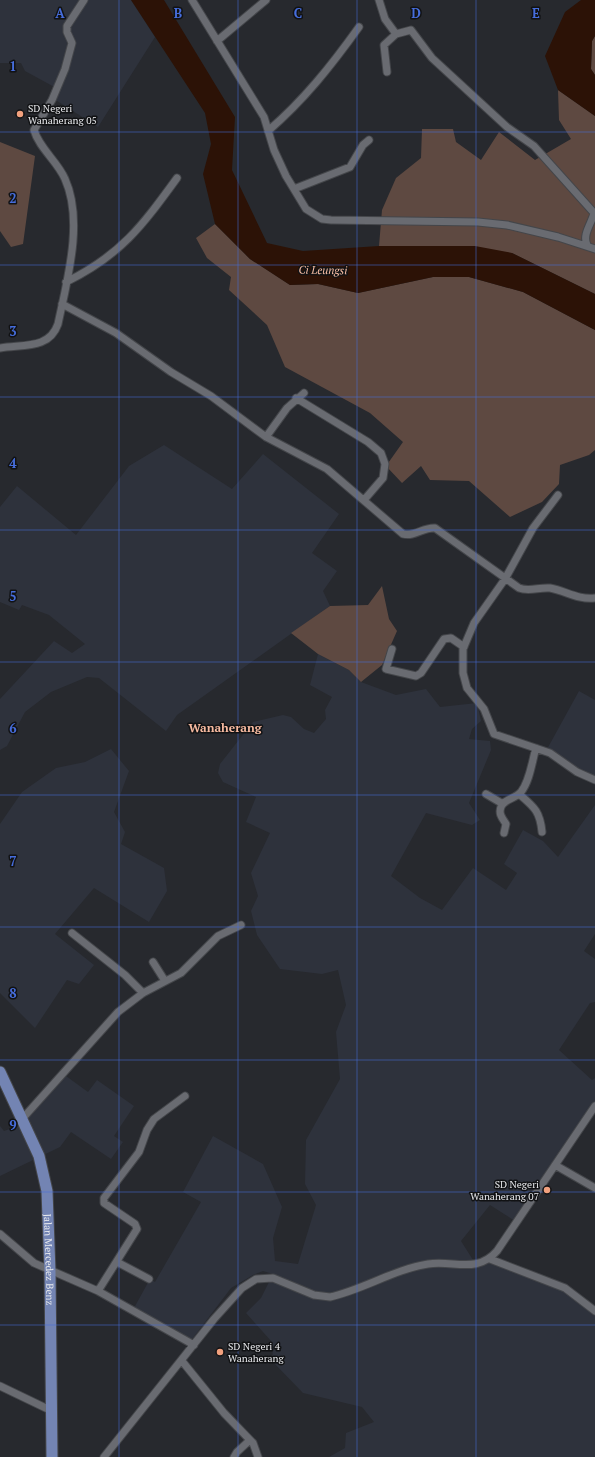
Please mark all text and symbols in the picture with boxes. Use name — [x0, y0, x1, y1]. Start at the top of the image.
text: A — [55, 4, 65, 22]
text: B — [174, 4, 182, 22]
text: C — [294, 4, 302, 22]
text: D — [411, 4, 421, 22]
text: E — [532, 4, 540, 22]
text: 1 — [9, 57, 17, 75]
place label: SD Negeri Wanaherang 05 — [28, 102, 97, 127]
marker: SD Negeri Wanaherang 05 — [15, 109, 25, 119]
text: 2 — [9, 189, 17, 207]
water label: Ci Leungsi — [299, 263, 347, 277]
text: 3 — [9, 322, 17, 340]
text: 4 — [9, 454, 17, 472]
text: 5 — [9, 587, 17, 605]
text: 6 — [9, 719, 17, 737]
district label: Wanaherang — [188, 720, 262, 735]
text: 7 — [9, 852, 17, 870]
text: 8 — [9, 984, 17, 1002]
text: 9 — [9, 1116, 17, 1134]
place label: SD Negeri Wanaherang 07 — [470, 1178, 539, 1203]
marker: SD Negeri Wanaherang 07 — [542, 1185, 552, 1195]
street label: Jalan Mercedez Benz — [41, 1213, 56, 1306]
place label: SD Negeri 4 Wanaherang — [228, 1340, 284, 1365]
marker: SD Negeri 4 Wanaherang — [215, 1347, 225, 1357]

